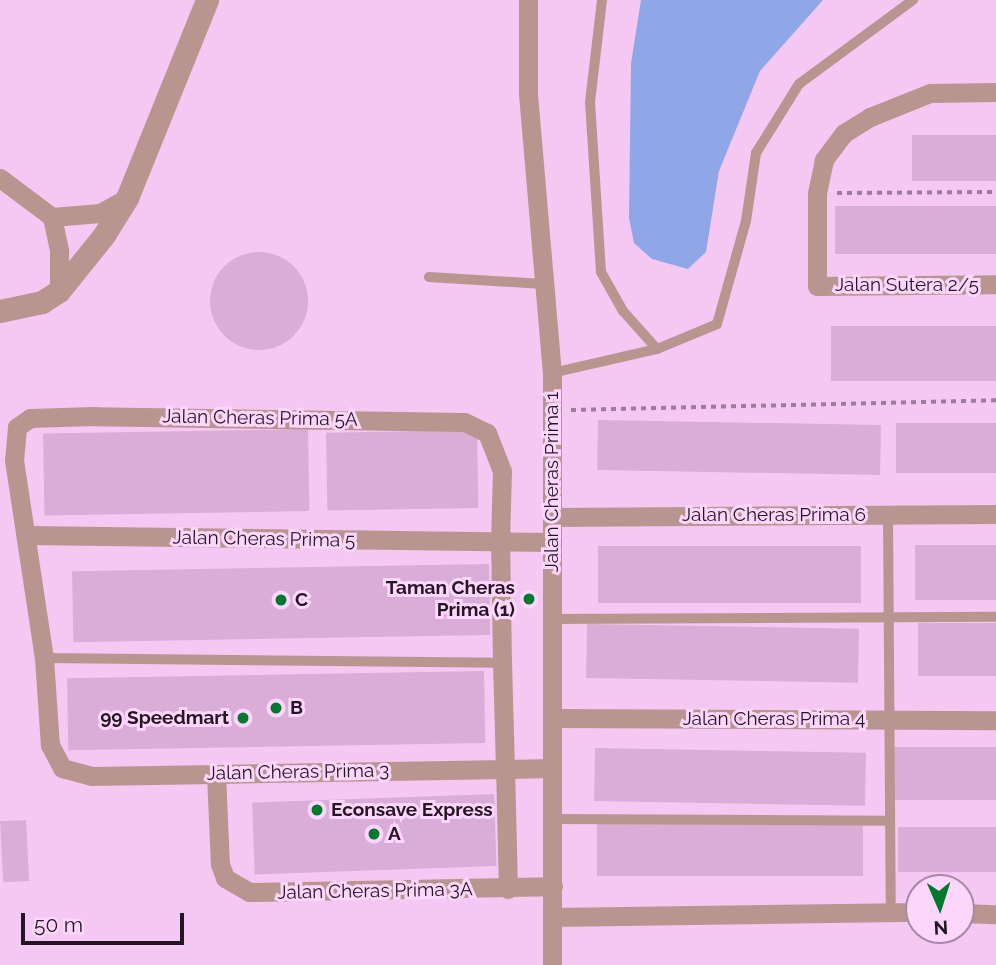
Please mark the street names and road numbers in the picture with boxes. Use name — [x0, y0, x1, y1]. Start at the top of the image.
street label: Jalan Sutera 2/5 — [835, 274, 979, 296]
street label: Jalan Cheras Prima 1 — [541, 392, 563, 572]
street label: Jalan Cheras Prima 5A — [162, 405, 358, 431]
street label: Jalan Cheras Prima 6 — [682, 504, 866, 526]
street label: Jalan Cheras Prima 5 — [172, 526, 356, 552]
street label: Jalan Cheras Prima 4 — [683, 708, 865, 730]
street label: Jalan Cheras Prima 3 — [207, 759, 389, 785]
street label: Jalan Cheras Prima 3A — [277, 878, 473, 904]

